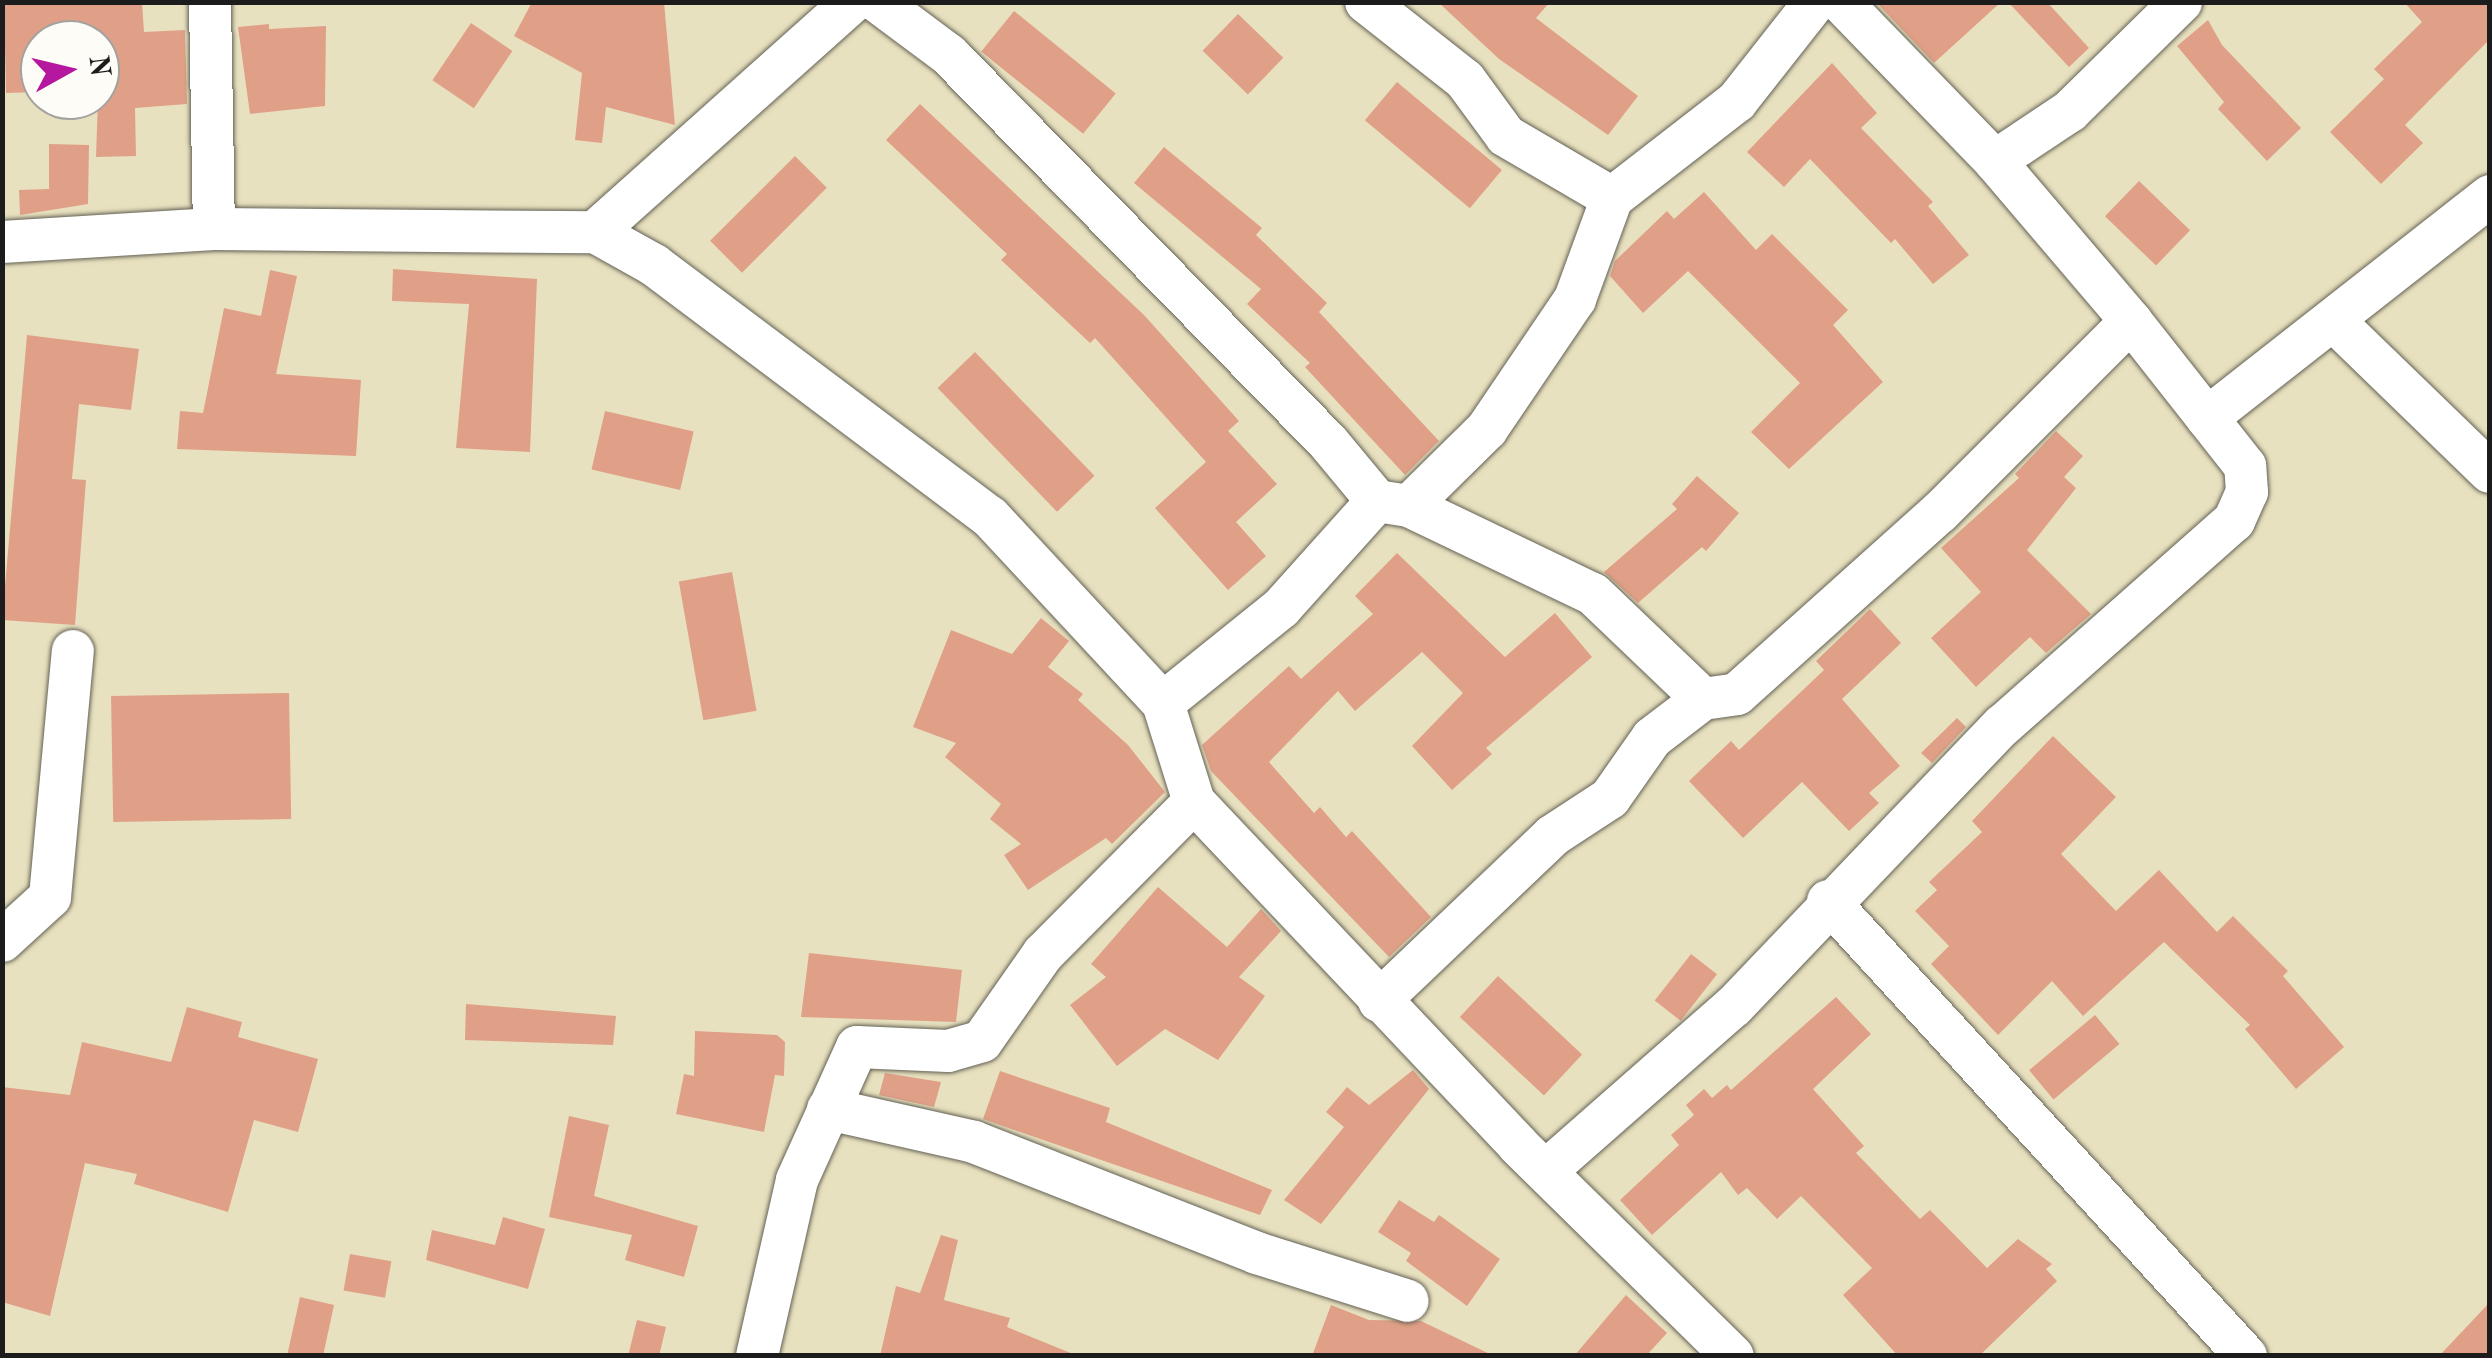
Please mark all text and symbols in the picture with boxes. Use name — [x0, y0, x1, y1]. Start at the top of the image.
north arrow — [20, 20, 120, 120]
text: N — [82, 54, 113, 79]

